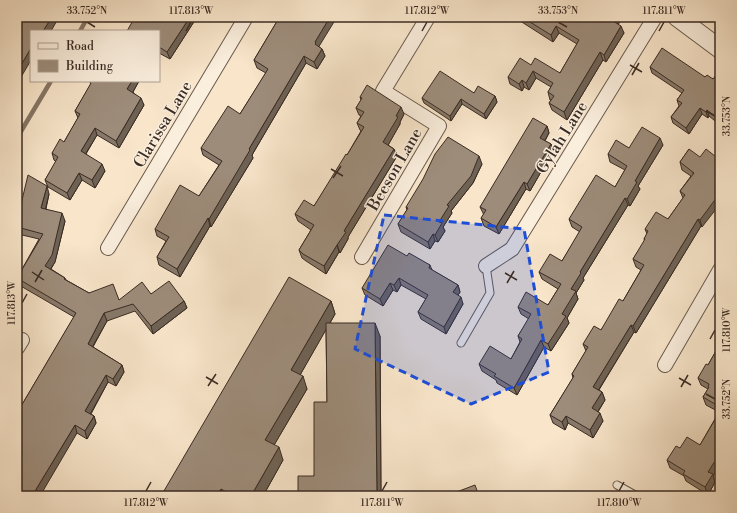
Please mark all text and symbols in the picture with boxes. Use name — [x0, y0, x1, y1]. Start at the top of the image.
text: 33.752°N — [67, 5, 108, 17]
text: 117.813°W — [169, 5, 214, 17]
text: 117.812°W — [405, 5, 450, 17]
text: 33.753°N — [538, 5, 579, 17]
text: 117.811°W — [642, 5, 686, 17]
legend — [30, 30, 160, 82]
text: Road — [66, 39, 94, 54]
text: Building — [65, 59, 114, 74]
street label: Clarissa Lane — [129, 77, 197, 172]
text: 33.753°N — [721, 95, 733, 136]
street label: Gylah Lane — [532, 98, 592, 177]
street label: Beeson Lane — [363, 124, 427, 215]
text: 117.813°W — [6, 280, 18, 325]
text: 117.810°W — [721, 307, 733, 352]
text: 33.752°N — [721, 378, 733, 419]
text: 117.812°W — [124, 497, 169, 509]
text: 117.811°W — [360, 497, 404, 509]
text: 117.810°W — [597, 497, 642, 509]

